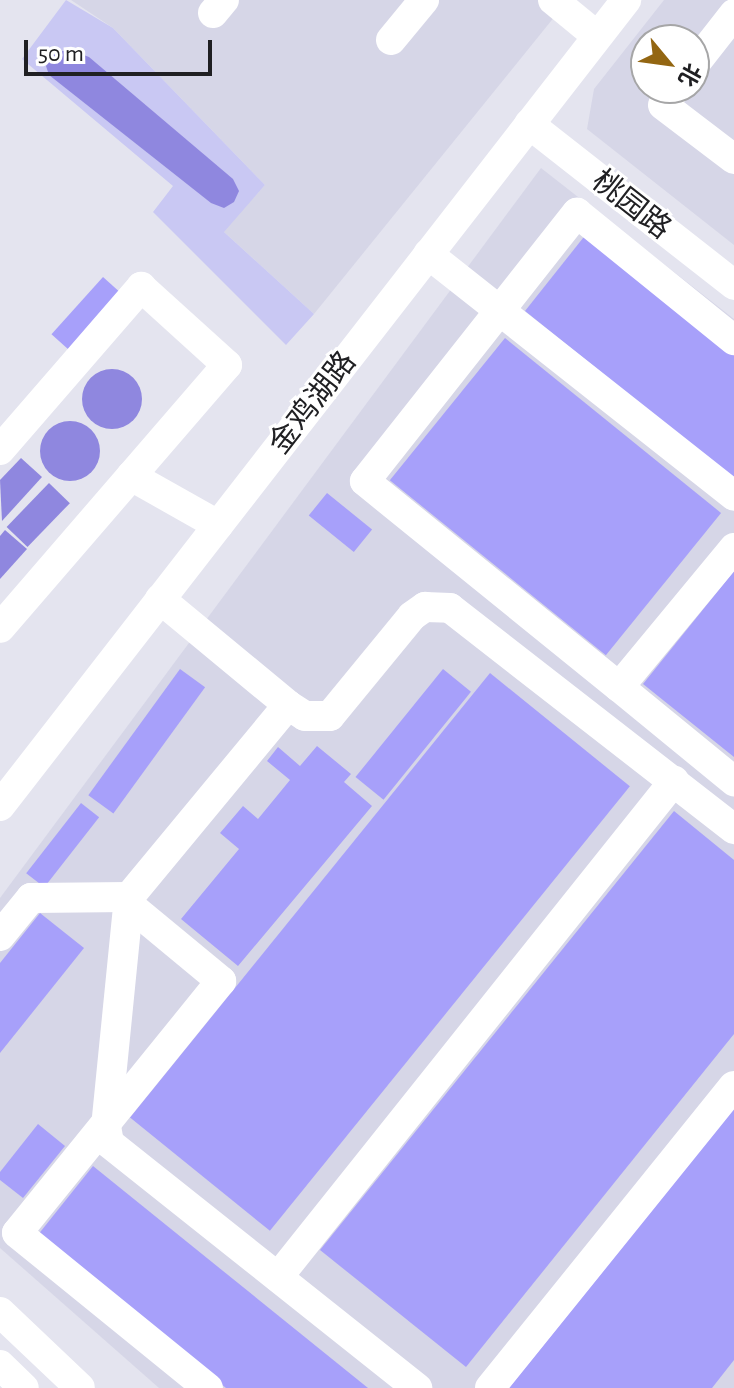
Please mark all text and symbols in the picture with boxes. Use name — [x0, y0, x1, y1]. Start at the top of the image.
scale bar — [28, 24, 216, 74]
north arrow — [630, 24, 710, 104]
text: 50 m — [38, 42, 84, 66]
text: 北 — [674, 60, 704, 90]
street label: 桃园路 — [584, 163, 678, 247]
street label: 金鸡湖路 — [262, 345, 364, 461]

